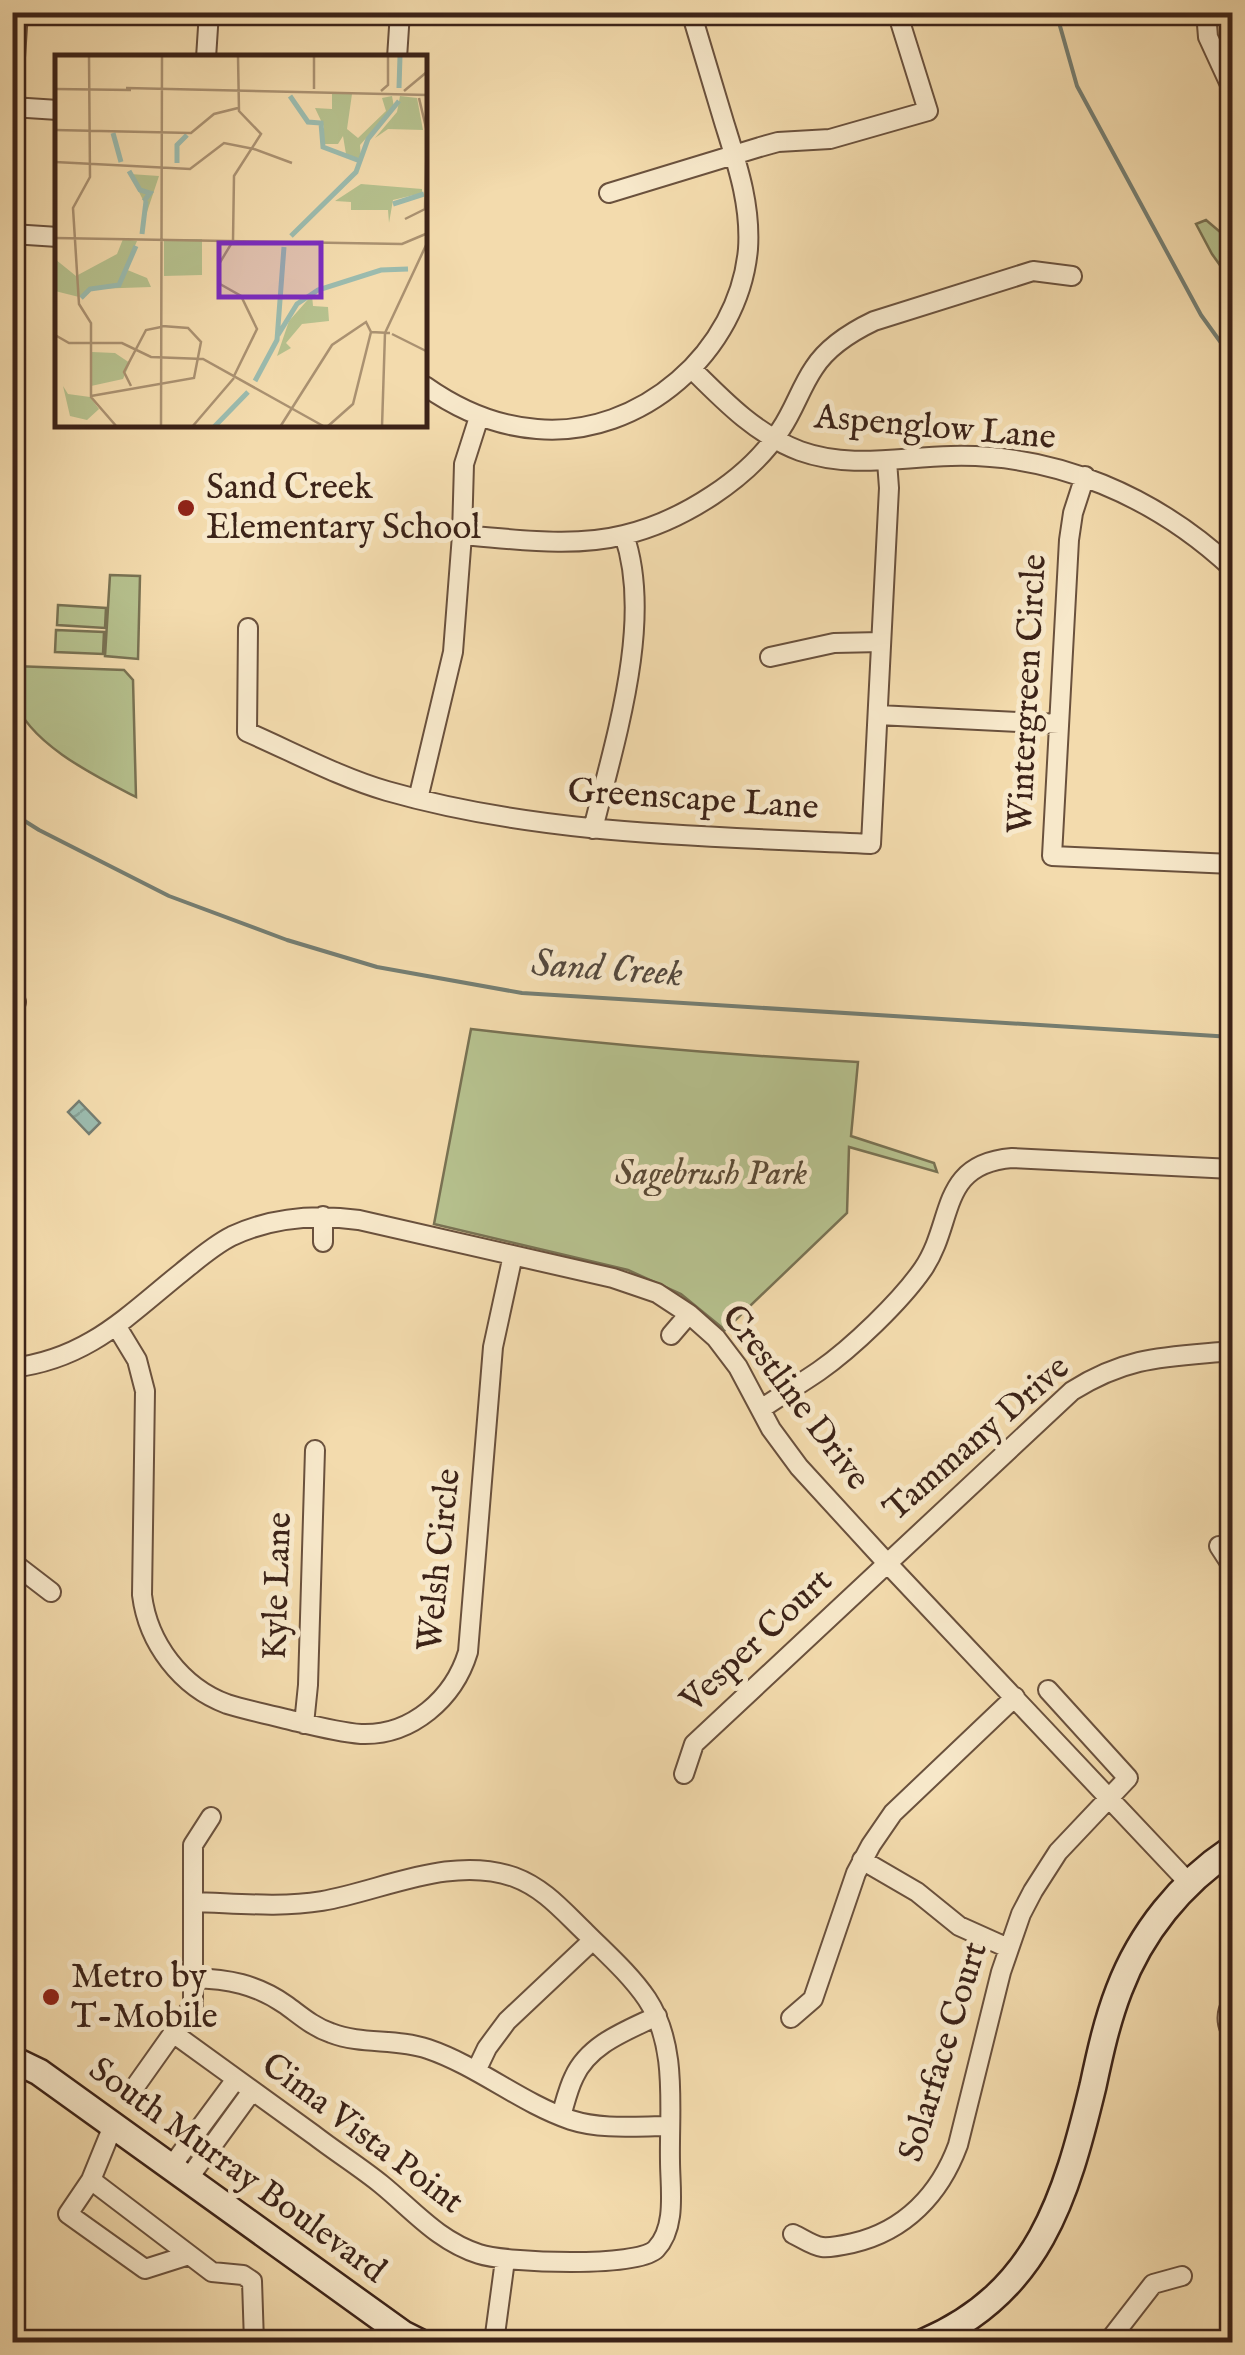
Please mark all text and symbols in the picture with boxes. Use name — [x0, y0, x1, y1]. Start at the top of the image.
inset map — [55, 55, 428, 428]
street label: Aspenglow Lane — [812, 395, 1057, 461]
place label: Sand Creek Elementary School — [206, 466, 481, 551]
marker: Sand Creek Elementary School — [175, 497, 197, 519]
street label: Wintergreen Circle — [998, 553, 1058, 835]
street label: Greenscape Lane — [566, 769, 820, 831]
water label: Sand Creek — [530, 941, 684, 999]
park label: Sagebrush Park — [615, 1152, 807, 1197]
street label: Crestline Drive — [711, 1296, 879, 1500]
street label: Tammany Drive — [875, 1346, 1079, 1532]
street label: Welsh Circle — [408, 1466, 472, 1654]
street label: Kyle Lane — [253, 1511, 303, 1661]
street label: Vesper Court — [671, 1559, 842, 1724]
street label: Solarface Court — [889, 1937, 999, 2167]
place label: Metro by T-Mobile — [71, 1955, 218, 2040]
marker: Metro by T-Mobile — [40, 1986, 62, 2008]
street label: Cima Vista Point — [252, 2043, 472, 2225]
street label: South Murray Boulevard — [79, 2048, 395, 2294]

